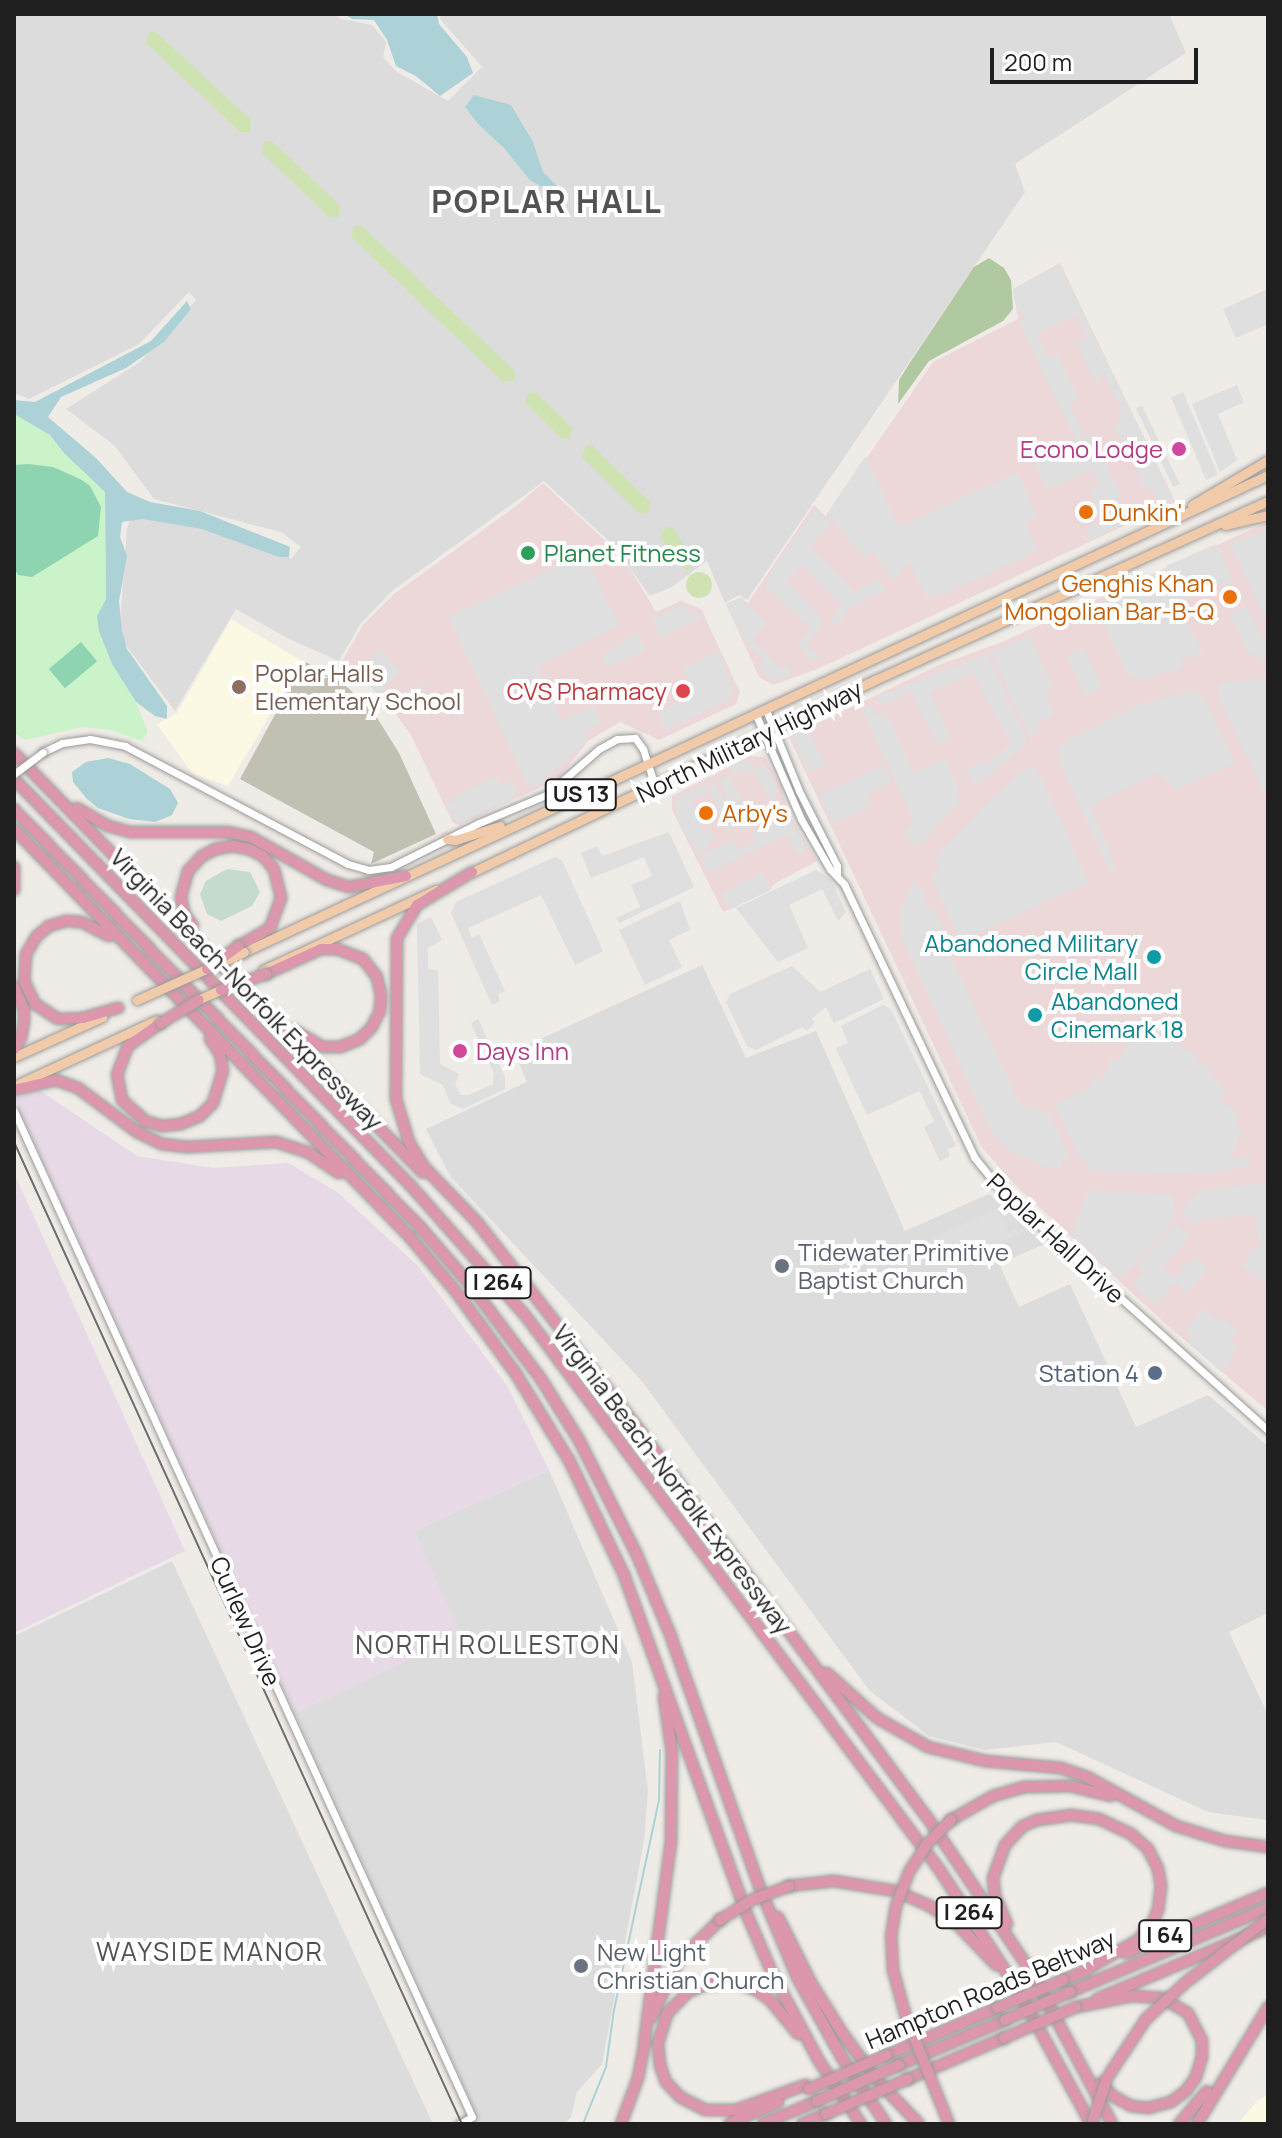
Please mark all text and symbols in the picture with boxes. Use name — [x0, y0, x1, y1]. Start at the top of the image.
scale bar — [994, 32, 1202, 82]
text: 200 m — [1004, 45, 1072, 78]
district label: POPLAR HALL — [431, 182, 663, 220]
place label: Econo Lodge — [1020, 435, 1163, 463]
marker: Econo Lodge — [1170, 440, 1188, 458]
place label: Dunkin' — [1102, 498, 1183, 526]
marker: Dunkin' — [1077, 503, 1095, 521]
place label: Planet Fitness — [544, 539, 701, 567]
marker: Planet Fitness — [519, 544, 537, 562]
place label: Genghis Khan Mongolian Bar-B-Q — [1004, 569, 1214, 625]
marker: Genghis Khan Mongolian Bar-B-Q — [1221, 588, 1239, 606]
place label: Poplar Halls Elementary School — [255, 659, 461, 715]
street label: North Military Highway — [632, 674, 866, 808]
place label: CVS Pharmacy — [507, 677, 667, 705]
marker: Poplar Halls Elementary School — [230, 678, 248, 696]
marker: CVS Pharmacy — [674, 682, 692, 700]
road number: US 13 — [543, 777, 619, 813]
place label: Arby's — [722, 799, 788, 827]
marker: Arby's — [697, 804, 715, 822]
street label: Virginia Beach-Norfolk Expressway — [105, 842, 389, 1136]
place label: Abandoned Military Circle Mall — [924, 929, 1138, 985]
marker: Abandoned Military Circle Mall — [1145, 948, 1163, 966]
place label: Abandoned Cinemark 18 — [1051, 987, 1184, 1043]
marker: Abandoned Cinemark 18 — [1026, 1006, 1044, 1024]
place label: Days Inn — [476, 1037, 569, 1065]
marker: Days Inn — [451, 1042, 469, 1060]
street label: Poplar Hall Drive — [981, 1167, 1131, 1309]
place label: Tidewater Primitive Baptist Church — [798, 1238, 1009, 1294]
marker: Tidewater Primitive Baptist Church — [773, 1257, 791, 1275]
road number: I 264 — [464, 1265, 532, 1301]
street label: Virginia Beach-Norfolk Expressway — [547, 1319, 799, 1639]
place label: Station 4 — [1039, 1359, 1139, 1387]
marker: Station 4 — [1146, 1364, 1164, 1382]
street label: Curlew Drive — [205, 1552, 287, 1690]
district label: NORTH ROLLESTON — [355, 1629, 621, 1661]
road number: I 264 — [935, 1895, 1003, 1931]
road number: I 64 — [1137, 1918, 1193, 1954]
street label: Hampton Roads Beltway — [861, 1923, 1119, 2055]
district label: WAYSIDE MANOR — [96, 1936, 324, 1968]
place label: New Light Christian Church — [597, 1938, 785, 1994]
marker: New Light Christian Church — [572, 1957, 590, 1975]

